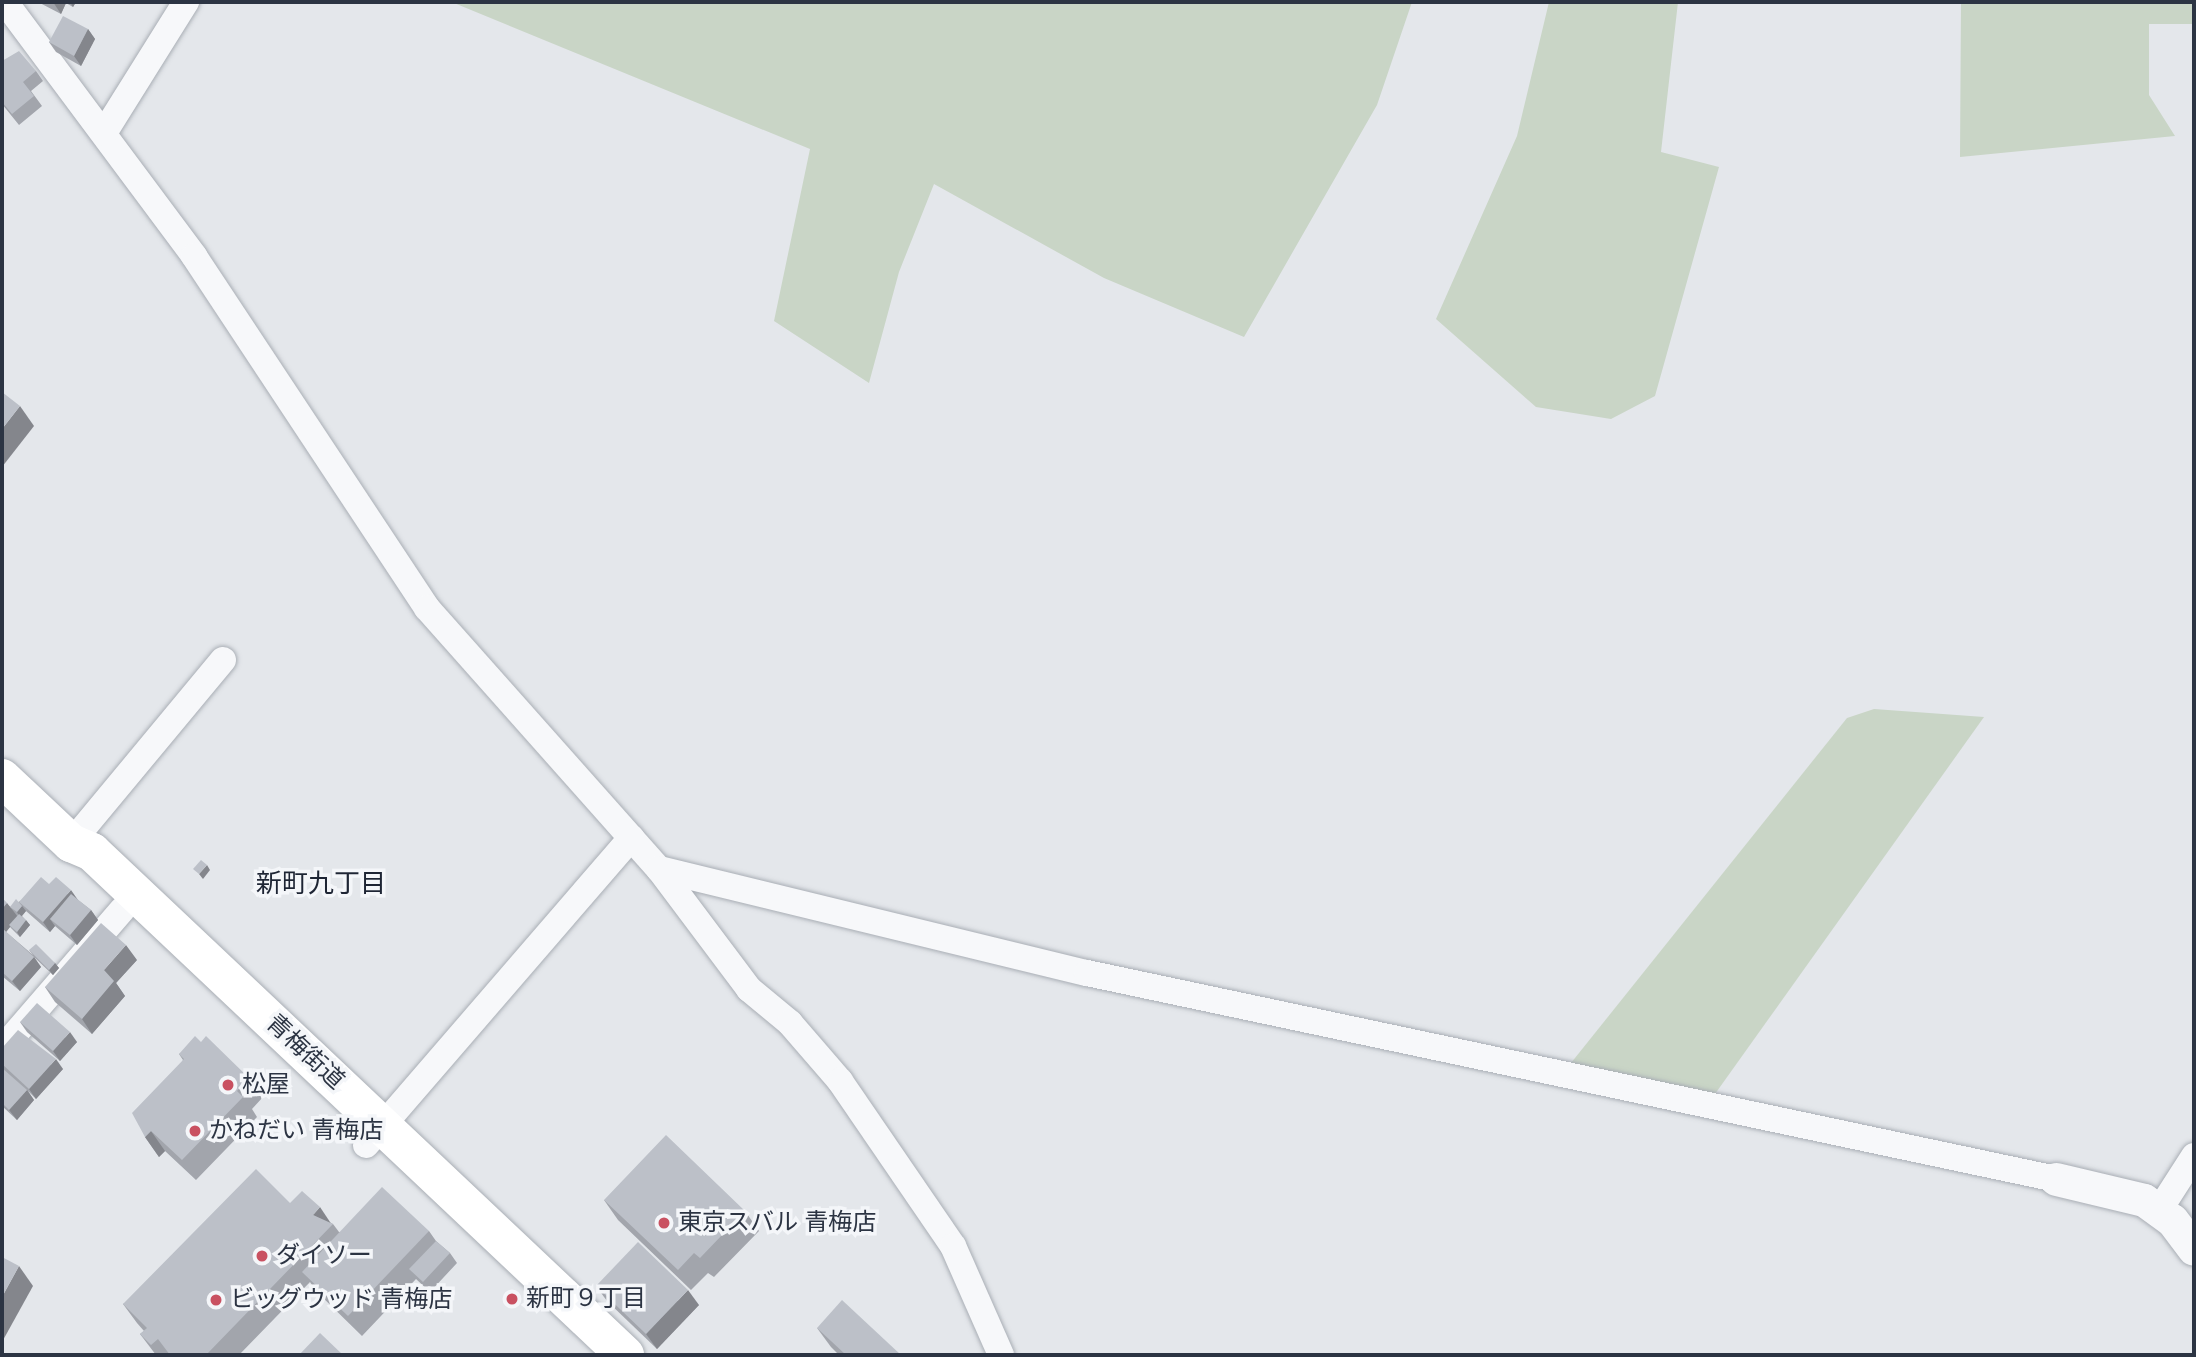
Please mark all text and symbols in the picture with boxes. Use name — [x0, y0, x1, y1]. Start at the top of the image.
district label: 新町九丁目 — [256, 868, 386, 900]
street label: 青梅街道 — [260, 1009, 350, 1095]
place label: 松屋 — [242, 1071, 290, 1099]
marker: 松屋 — [220, 1077, 236, 1093]
place label: かねだい 青梅店 — [209, 1117, 383, 1145]
marker: かねだい 青梅店 — [187, 1123, 203, 1139]
place label: 東京スバル 青梅店 — [678, 1209, 876, 1237]
marker: 東京スバル 青梅店 — [656, 1215, 672, 1231]
place label: ダイソー — [276, 1242, 372, 1270]
marker: ダイソー — [254, 1248, 270, 1264]
place label: 新町９丁目 — [526, 1285, 646, 1313]
place label: ビッグウッド 青梅店 — [230, 1286, 452, 1314]
marker: 新町９丁目 — [504, 1291, 520, 1307]
marker: ビッグウッド 青梅店 — [208, 1292, 224, 1308]

